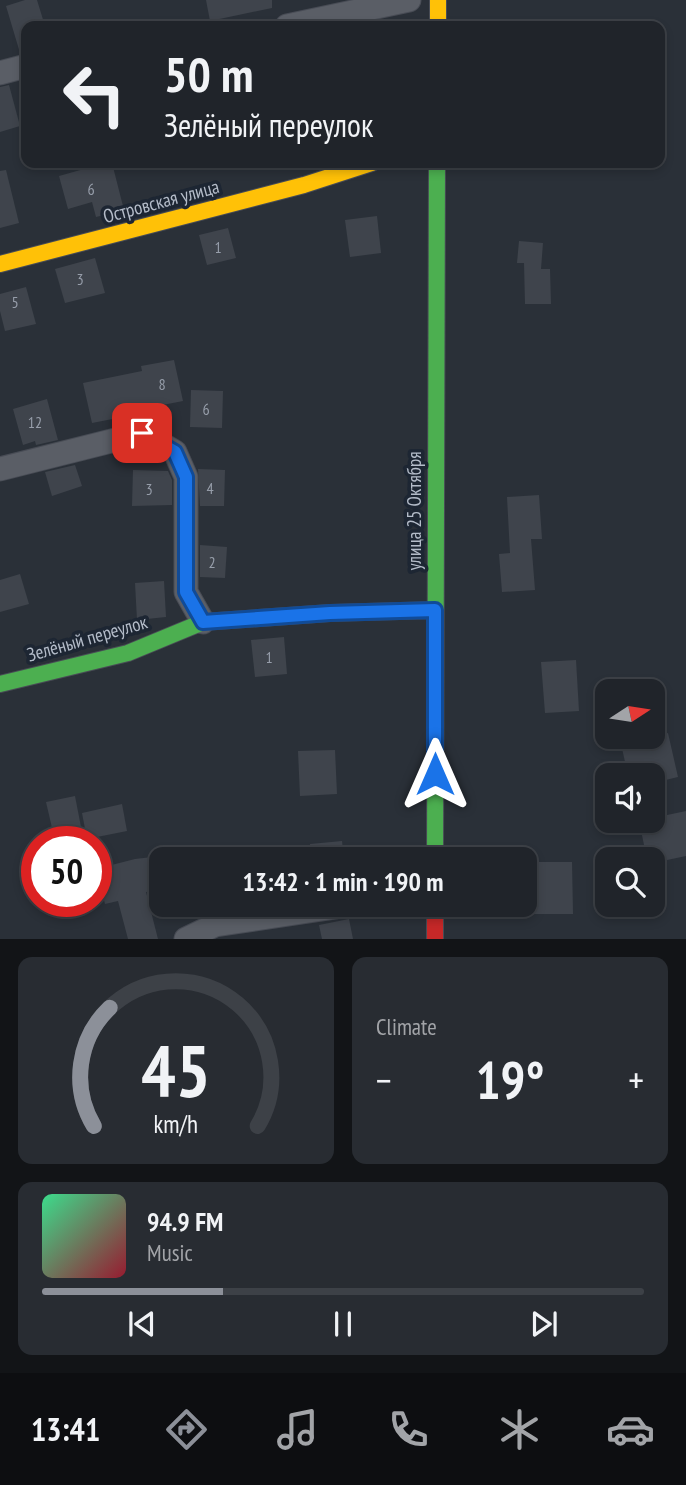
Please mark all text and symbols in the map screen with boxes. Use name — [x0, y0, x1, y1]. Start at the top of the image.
text: 50 m — [164, 42, 253, 106]
icon: left — [49, 49, 140, 140]
text: Зелёный переулок — [164, 104, 373, 146]
street label: Островская улица — [100, 174, 222, 228]
house number: 6 — [87, 179, 95, 199]
house number: 1 — [214, 237, 222, 257]
house number: 3 — [76, 269, 84, 289]
house number: 5 — [11, 292, 19, 312]
house number: 8 — [158, 374, 166, 394]
house number: 6 — [202, 399, 210, 419]
pin — [112, 403, 172, 463]
house number: 12 — [28, 412, 42, 432]
icon: arrive — [123, 414, 161, 452]
street label: улица 25 Октября — [402, 451, 426, 571]
house number: 4 — [206, 478, 214, 498]
house number: 3 — [145, 479, 153, 499]
house number: 2 — [208, 552, 216, 572]
street label: Зелёный переулок — [24, 609, 151, 667]
house number: 1 — [265, 647, 273, 667]
north arrow — [595, 679, 665, 749]
map controls — [595, 679, 665, 917]
position arrow — [398, 737, 472, 811]
button: sound — [595, 763, 665, 833]
speed limit sign: 50 — [21, 826, 112, 917]
button: search — [595, 847, 665, 917]
text: 13:42 · 1 min · 190 m — [243, 865, 443, 898]
text: Climate — [376, 1012, 437, 1041]
text: 45 — [141, 1023, 211, 1117]
text: 19° — [476, 1046, 544, 1113]
text: − — [376, 1055, 392, 1104]
text: + — [628, 1055, 644, 1104]
text: km/h — [154, 1108, 198, 1140]
text: 94.9 FM — [147, 1205, 223, 1238]
text: Music — [147, 1238, 193, 1267]
icon: previous — [123, 1305, 161, 1343]
icon: pause — [324, 1305, 362, 1343]
icon: next — [525, 1305, 563, 1343]
icon: directions — [162, 1405, 211, 1454]
icon: music — [273, 1405, 322, 1454]
icon: phone — [384, 1405, 433, 1454]
icon: climate — [495, 1405, 544, 1454]
icon: car — [606, 1405, 655, 1454]
text: 13:41 — [31, 1408, 100, 1450]

